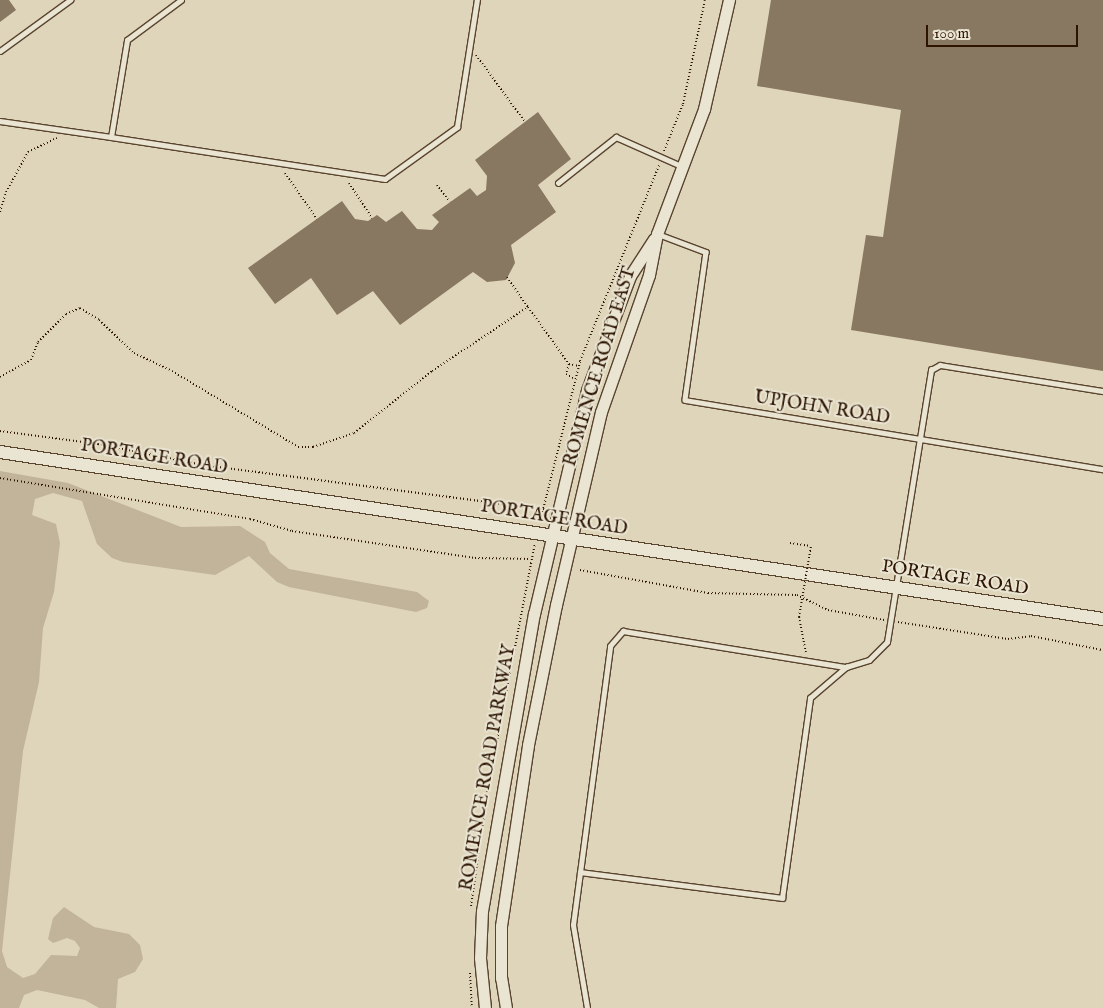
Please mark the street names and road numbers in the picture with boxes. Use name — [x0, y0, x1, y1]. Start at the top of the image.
street label: ROMENCE ROAD EAST — [560, 265, 642, 469]
street label: UPJOHN ROAD — [753, 388, 891, 430]
street label: PORTAGE ROAD — [79, 436, 229, 480]
street label: PORTAGE ROAD — [479, 497, 629, 541]
street label: PORTAGE ROAD — [880, 557, 1030, 601]
street label: ROMENCE ROAD PARKWAY — [457, 643, 521, 893]

